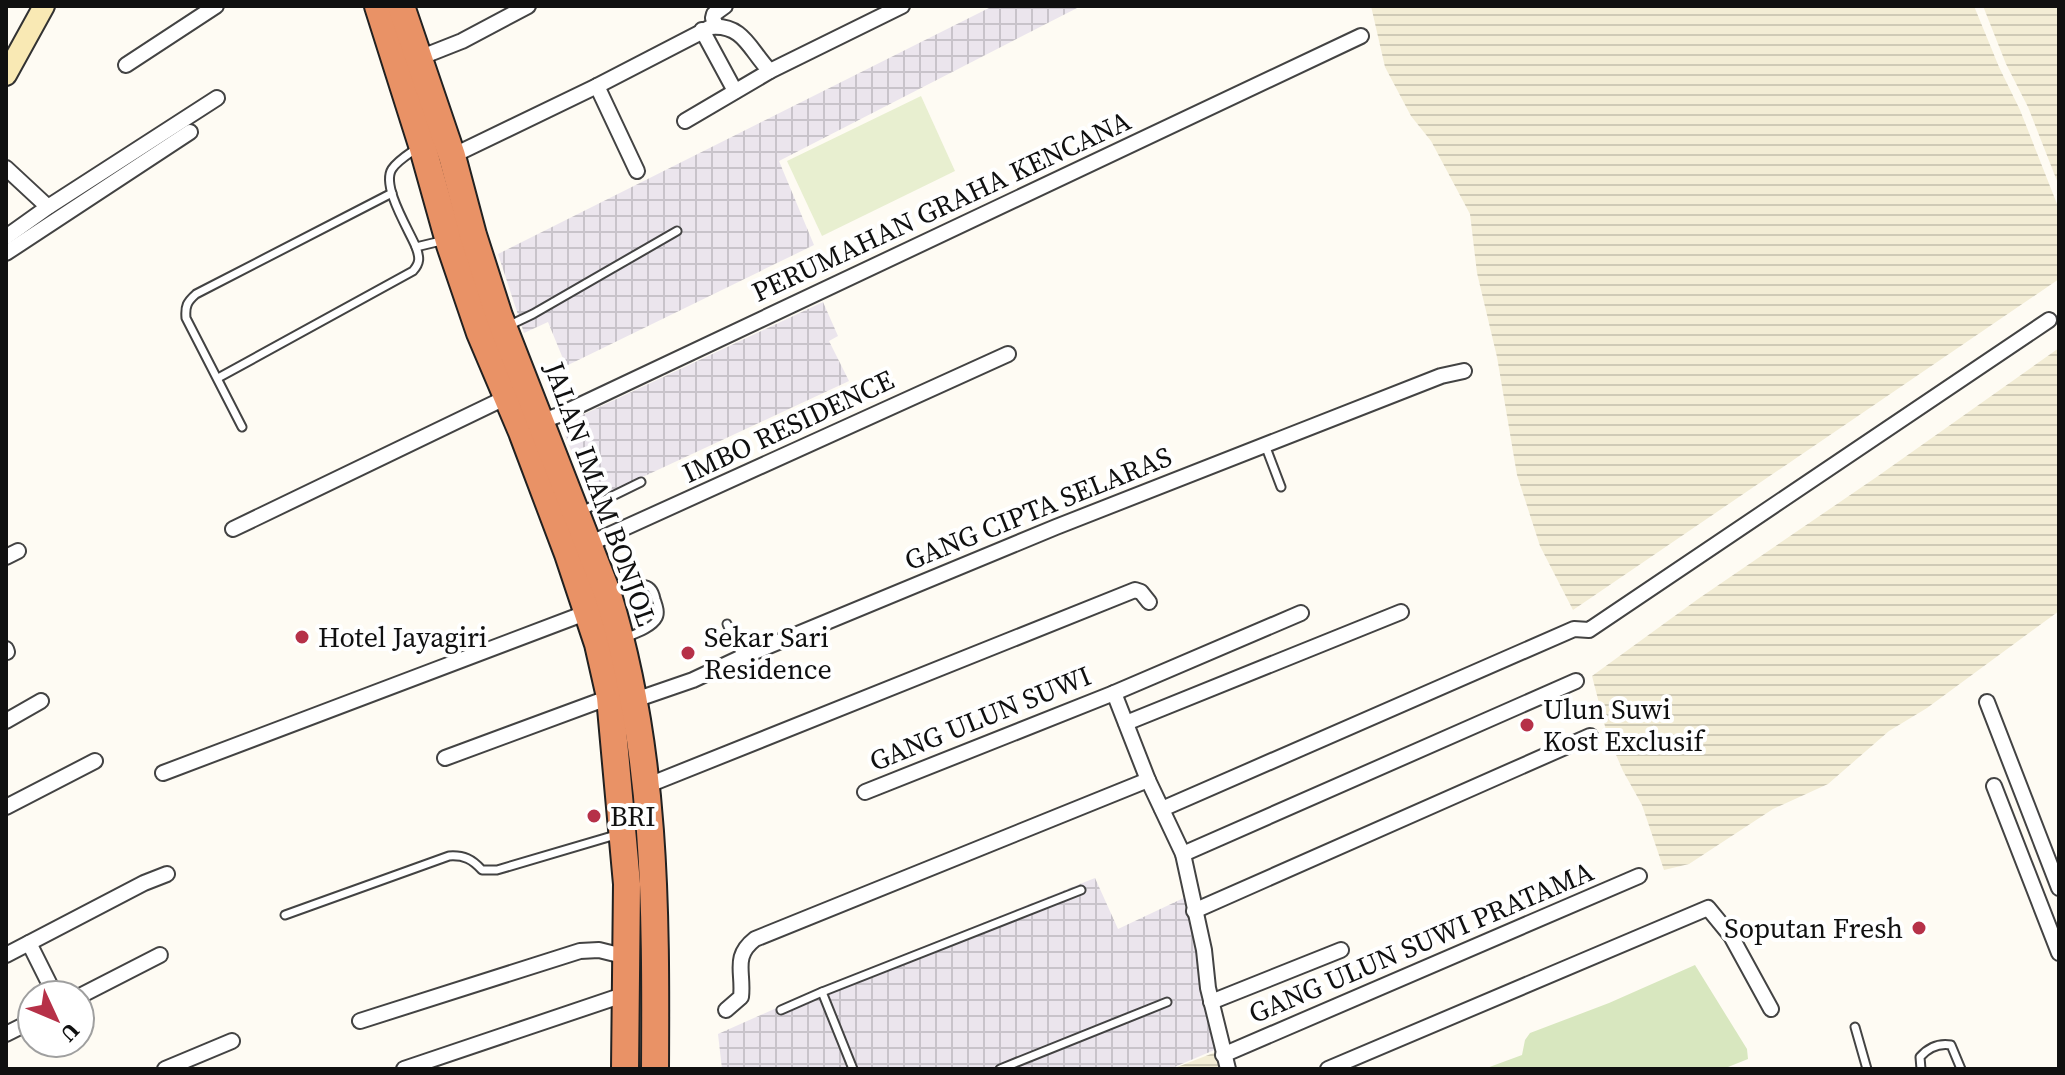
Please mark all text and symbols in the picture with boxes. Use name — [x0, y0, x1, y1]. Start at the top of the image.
street label: PERUMAHAN GRAHA KENCANA — [745, 101, 1137, 311]
street label: JALAN IMAM BONJOL — [535, 356, 667, 631]
street label: IMBO RESIDENCE — [676, 360, 900, 492]
street label: GANG CIPTA SELARAS — [899, 437, 1177, 579]
place label: Hotel Jayagiri — [318, 618, 487, 656]
place label: Sekar Sari Residence — [704, 618, 832, 688]
marker: Hotel Jayagiri — [293, 628, 311, 646]
marker: Sekar Sari Residence — [679, 644, 697, 662]
street label: GANG ULUN SUWI — [864, 656, 1096, 780]
place label: Ulun Suwi Kost Exclusif — [1543, 690, 1706, 760]
marker: Ulun Suwi Kost Exclusif — [1518, 716, 1536, 734]
place label: BRI — [610, 797, 656, 835]
marker: BRI — [585, 807, 603, 825]
street label: GANG ULUN SUWI PRATAMA — [1243, 852, 1600, 1032]
place label: Soputan Fresh — [1724, 909, 1903, 947]
marker: Soputan Fresh — [1910, 919, 1928, 937]
north arrow — [16, 979, 96, 1059]
text: U — [54, 1017, 87, 1049]

